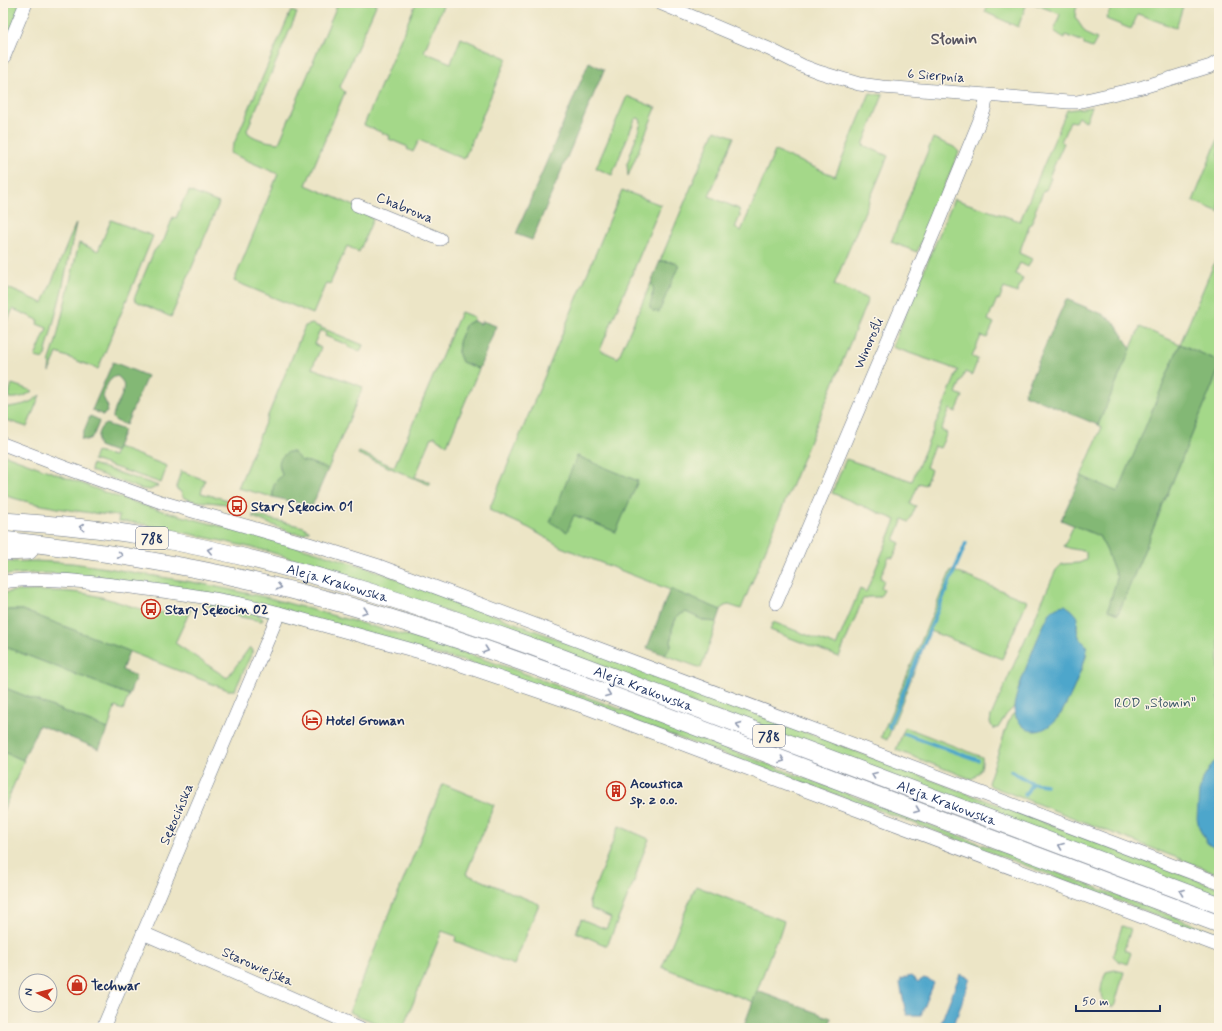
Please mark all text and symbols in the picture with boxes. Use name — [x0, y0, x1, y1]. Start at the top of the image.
district label: Słomin — [931, 29, 977, 50]
street label: 6 Sierpnia — [907, 65, 965, 87]
street label: Chabrowa — [373, 188, 436, 228]
street label: Winorośli — [850, 315, 888, 372]
bus stop icon: Stary Sękocin 01 — [226, 495, 248, 517]
place label: Stary Sękocin 01 — [251, 498, 353, 516]
one-way arrow — [79, 523, 85, 532]
road number: 788 — [136, 527, 168, 549]
one-way arrow — [207, 546, 213, 554]
one-way arrow — [117, 550, 123, 559]
street label: Aleja Krakowska — [284, 560, 391, 607]
one-way arrow — [276, 583, 282, 591]
bus stop icon: Stary Sękocin 02 — [140, 598, 162, 620]
place label: Stary Sękocin 02 — [165, 601, 268, 619]
one-way arrow — [362, 606, 369, 615]
one-way arrow — [482, 645, 489, 654]
street label: Aleja Krakowska — [591, 662, 696, 716]
one-way arrow — [605, 690, 612, 698]
park label: ROD „Słomin” — [1114, 694, 1196, 712]
hotel icon: Hotel Groman — [301, 709, 323, 731]
place label: Hotel Groman — [326, 712, 405, 730]
one-way arrow — [736, 721, 743, 729]
road number: 788 — [753, 725, 785, 747]
one-way arrow — [779, 755, 786, 763]
one-way arrow — [870, 772, 877, 780]
place label: Acoustica sp. z o.o. — [629, 775, 683, 809]
street label: Aleja Krakowska — [894, 777, 999, 831]
building icon: Acoustica sp. z o.o. — [605, 780, 627, 802]
street label: Sękocińska — [156, 781, 198, 848]
one-way arrow — [914, 806, 921, 814]
one-way arrow — [1057, 843, 1064, 851]
one-way arrow — [1179, 888, 1186, 896]
street label: Starowiejska — [219, 943, 297, 991]
north arrow — [18, 973, 58, 1013]
shop icon: Techwar — [66, 974, 88, 996]
place label: Techwar — [91, 977, 141, 995]
text: N — [22, 987, 36, 996]
scale bar — [1076, 987, 1160, 1013]
text: 50 m — [1082, 994, 1109, 1010]

